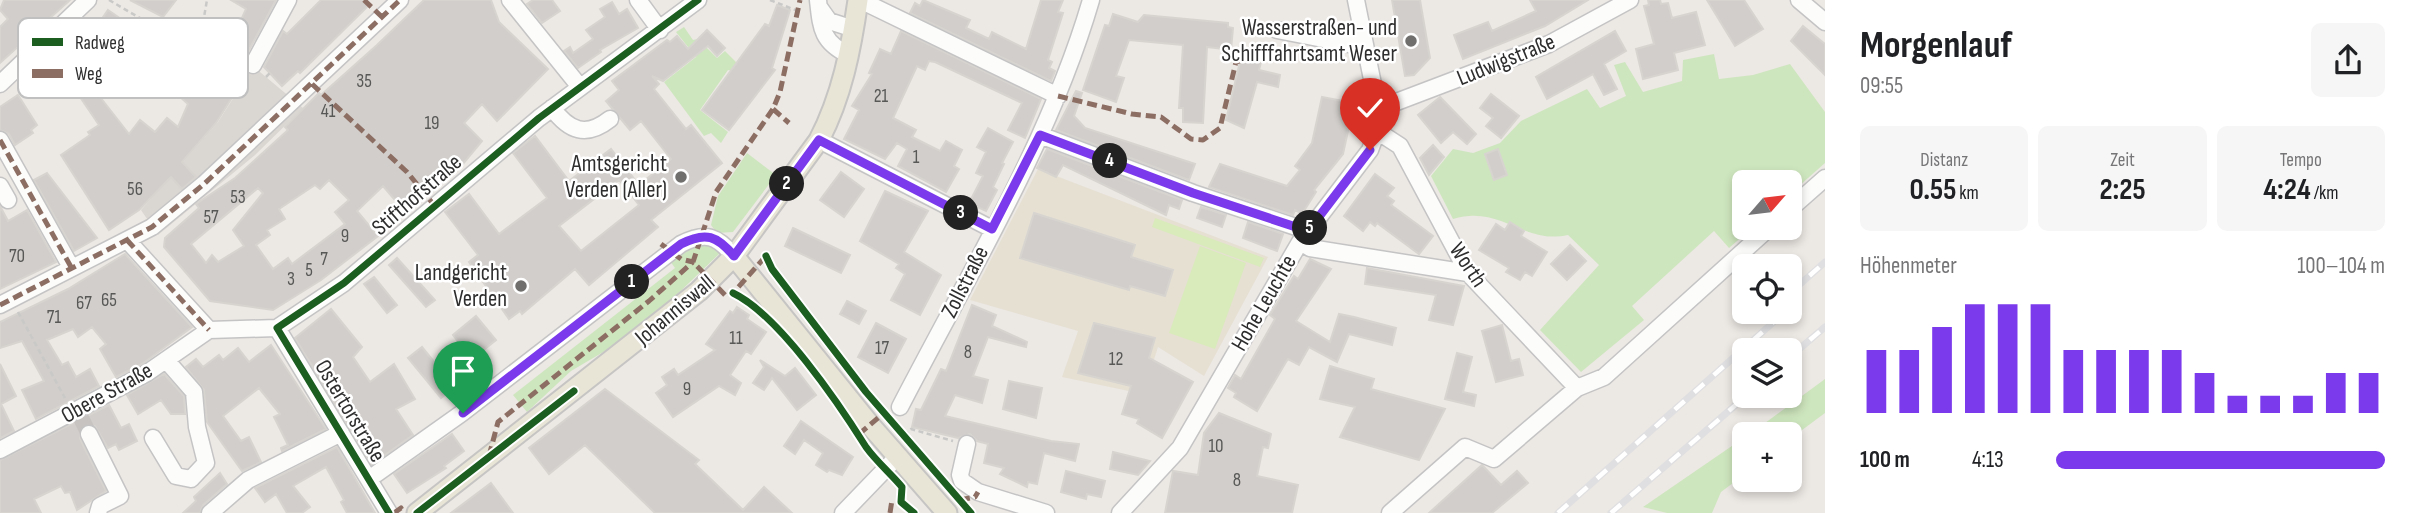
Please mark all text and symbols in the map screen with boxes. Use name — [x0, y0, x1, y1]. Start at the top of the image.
place label: Wasserstraßen- und Schifffahrtsamt Weser — [1221, 14, 1397, 68]
legend — [18, 18, 248, 98]
text: Morgenlauf — [1860, 23, 2012, 68]
button: share — [2311, 23, 2385, 97]
street label: Ludwigstraße — [1453, 28, 1559, 92]
text: Radweg — [75, 32, 125, 55]
marker: Wasserstraßen- und Schifffahrtsamt Weser — [1403, 33, 1419, 49]
text: Weg — [75, 63, 103, 86]
house number: 35 — [356, 70, 372, 93]
text: 09:55 — [1860, 72, 1903, 100]
pin — [1340, 78, 1400, 150]
house number: 21 — [874, 85, 889, 108]
icon: check — [1351, 89, 1389, 127]
house number: 41 — [321, 100, 336, 123]
house number: 19 — [424, 112, 440, 135]
pin: 4 — [1092, 144, 1128, 178]
house number: 1 — [913, 146, 920, 169]
street label: Stifthofstraße — [366, 148, 468, 242]
text: 4 — [1105, 149, 1114, 172]
text: Distanz — [1920, 149, 1968, 172]
text: Zeit — [2110, 149, 2135, 172]
text: Tempo — [2280, 149, 2322, 172]
place label: Amtsgericht Verden (Aller) — [565, 150, 667, 204]
pin: 2 — [770, 166, 804, 202]
marker: Amtsgericht Verden (Aller) — [673, 169, 689, 185]
north arrow — [1732, 170, 1802, 240]
map controls — [1732, 170, 1802, 492]
text: 2 — [782, 172, 791, 195]
text: 0.55 — [1910, 172, 1956, 208]
text: 2:25 — [2099, 172, 2146, 208]
text: 4:24 — [2263, 172, 2311, 208]
house number: 56 — [127, 178, 143, 201]
text: km — [1956, 182, 1979, 205]
text: /km — [2311, 182, 2339, 205]
house number: 53 — [230, 186, 246, 209]
pin: 3 — [944, 196, 978, 230]
text: 3 — [956, 201, 965, 224]
house number: 57 — [203, 206, 219, 229]
pin: 5 — [1292, 210, 1328, 246]
text: 5 — [1305, 216, 1314, 239]
house number: 9 — [341, 225, 349, 248]
street label: Worth — [1443, 237, 1493, 293]
street label: Zollstraße — [935, 242, 995, 322]
house number: 70 — [9, 245, 25, 268]
house number: 7 — [320, 248, 328, 271]
street label: Hohe Leuchte — [1225, 250, 1303, 356]
text: Höhenmeter — [1860, 252, 1957, 280]
text: 100–104 m — [2297, 252, 2385, 280]
button: locate — [1732, 254, 1802, 324]
house number: 5 — [305, 259, 313, 282]
place label: Landgericht Verden — [415, 259, 507, 313]
pin: 1 — [614, 264, 650, 300]
house number: 3 — [287, 268, 295, 291]
street label: Johanniswall — [629, 269, 720, 352]
text: 1 — [628, 270, 635, 293]
marker: Landgericht Verden — [513, 278, 529, 294]
house number: 65 — [101, 289, 117, 312]
house number: 67 — [76, 292, 92, 315]
house number: 71 — [47, 306, 62, 329]
house number: 11 — [729, 327, 743, 350]
house number: 17 — [875, 337, 890, 360]
button: layers — [1732, 338, 1802, 408]
pin — [433, 341, 493, 413]
house number: 8 — [964, 341, 972, 364]
house number: 12 — [1109, 348, 1123, 371]
icon: arrive — [444, 352, 482, 390]
street label: Ostertorstraße — [309, 355, 391, 467]
street label: Obere Straße — [56, 356, 158, 430]
house number: 9 — [683, 378, 691, 401]
button: + — [1732, 422, 1802, 492]
house number: 10 — [1208, 435, 1224, 458]
text: 100 m — [1860, 446, 1910, 474]
text: 4:13 — [1972, 446, 2004, 474]
house number: 8 — [1233, 469, 1241, 492]

